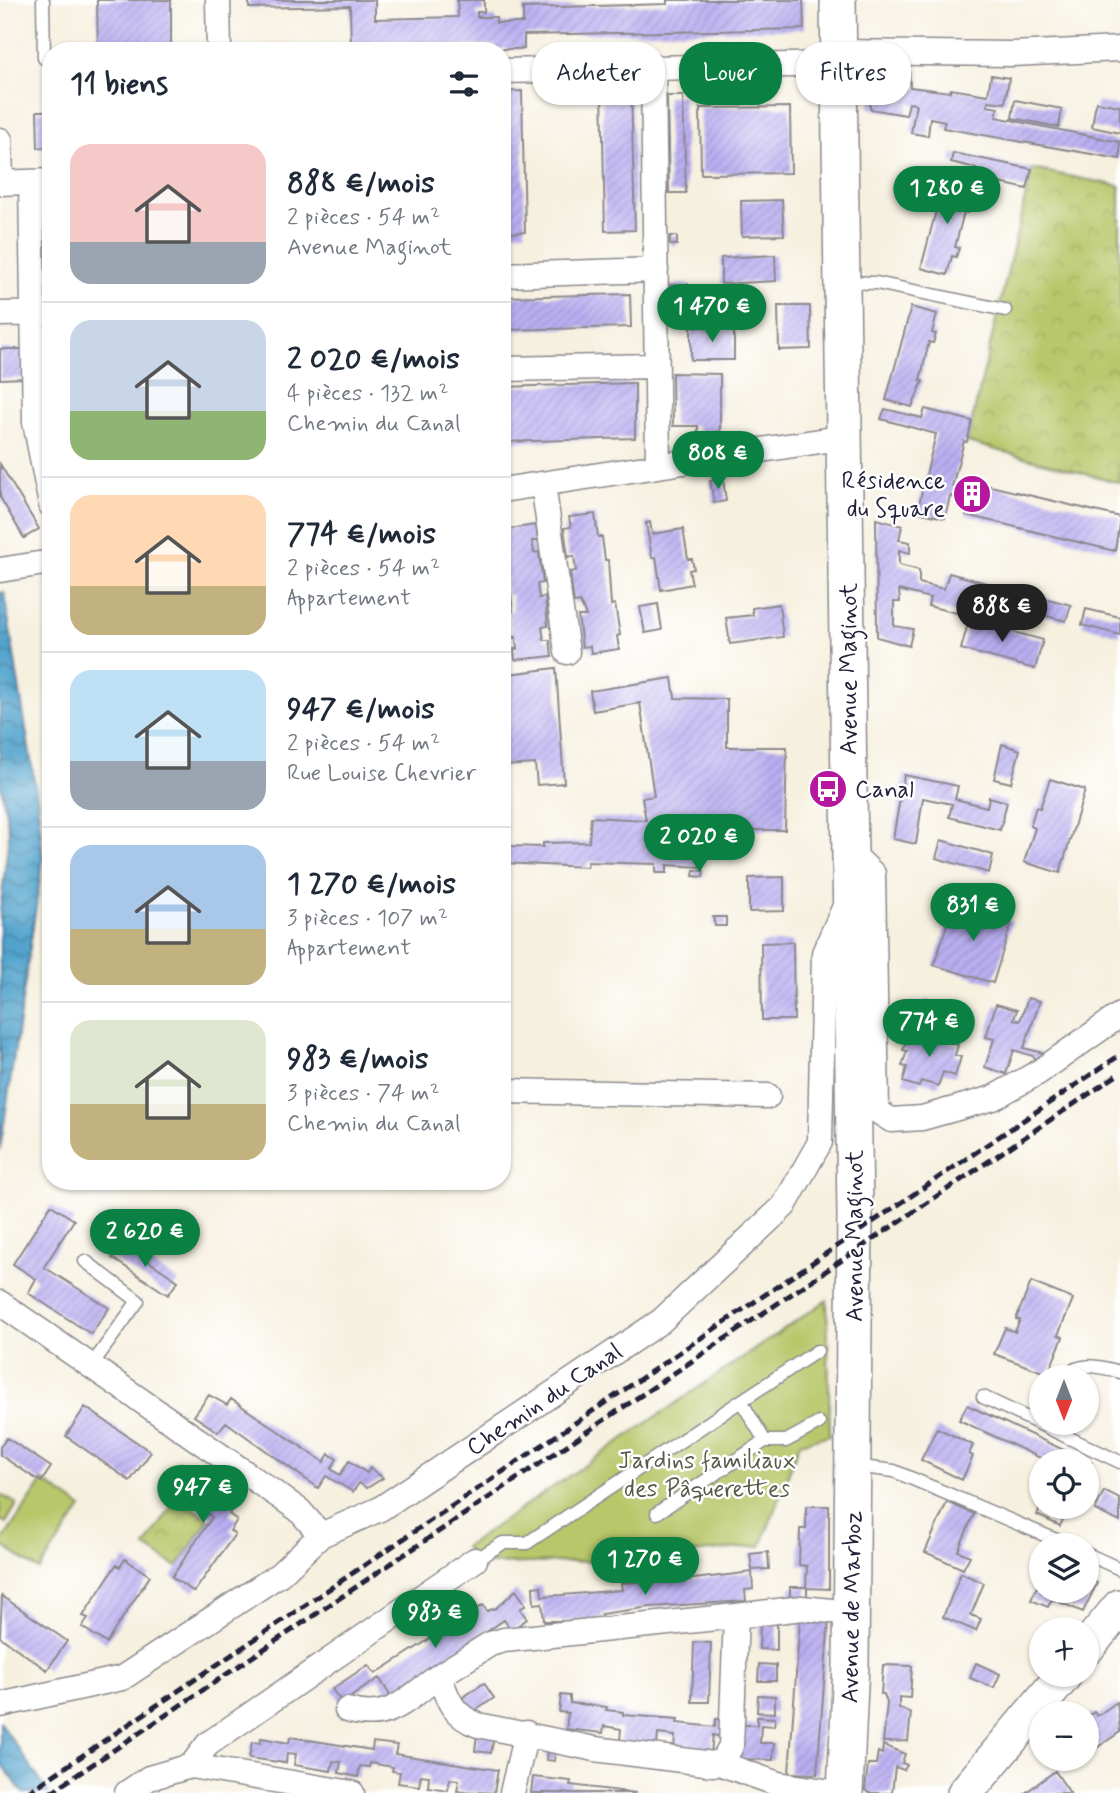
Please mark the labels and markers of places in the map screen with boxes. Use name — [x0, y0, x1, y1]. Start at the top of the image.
pin: 1 280 € — [882, 166, 1012, 226]
pin: 1 470 € — [647, 284, 777, 344]
pin: 808 € — [669, 432, 767, 491]
place label: Résidence du Square — [842, 466, 945, 525]
building icon: Résidence du Square — [951, 473, 993, 515]
pin: 888 € — [953, 584, 1051, 644]
bus stop icon: Canal — [807, 768, 849, 810]
place label: Canal — [855, 775, 914, 806]
pin: 2 020 € — [634, 814, 764, 874]
pin: 831 € — [924, 884, 1022, 943]
pin: 774 € — [880, 1000, 978, 1059]
pin: 2 620 € — [80, 1210, 210, 1269]
pin: 947 € — [154, 1466, 252, 1525]
pin: 1 270 € — [580, 1538, 710, 1597]
pin: 983 € — [386, 1590, 484, 1650]

